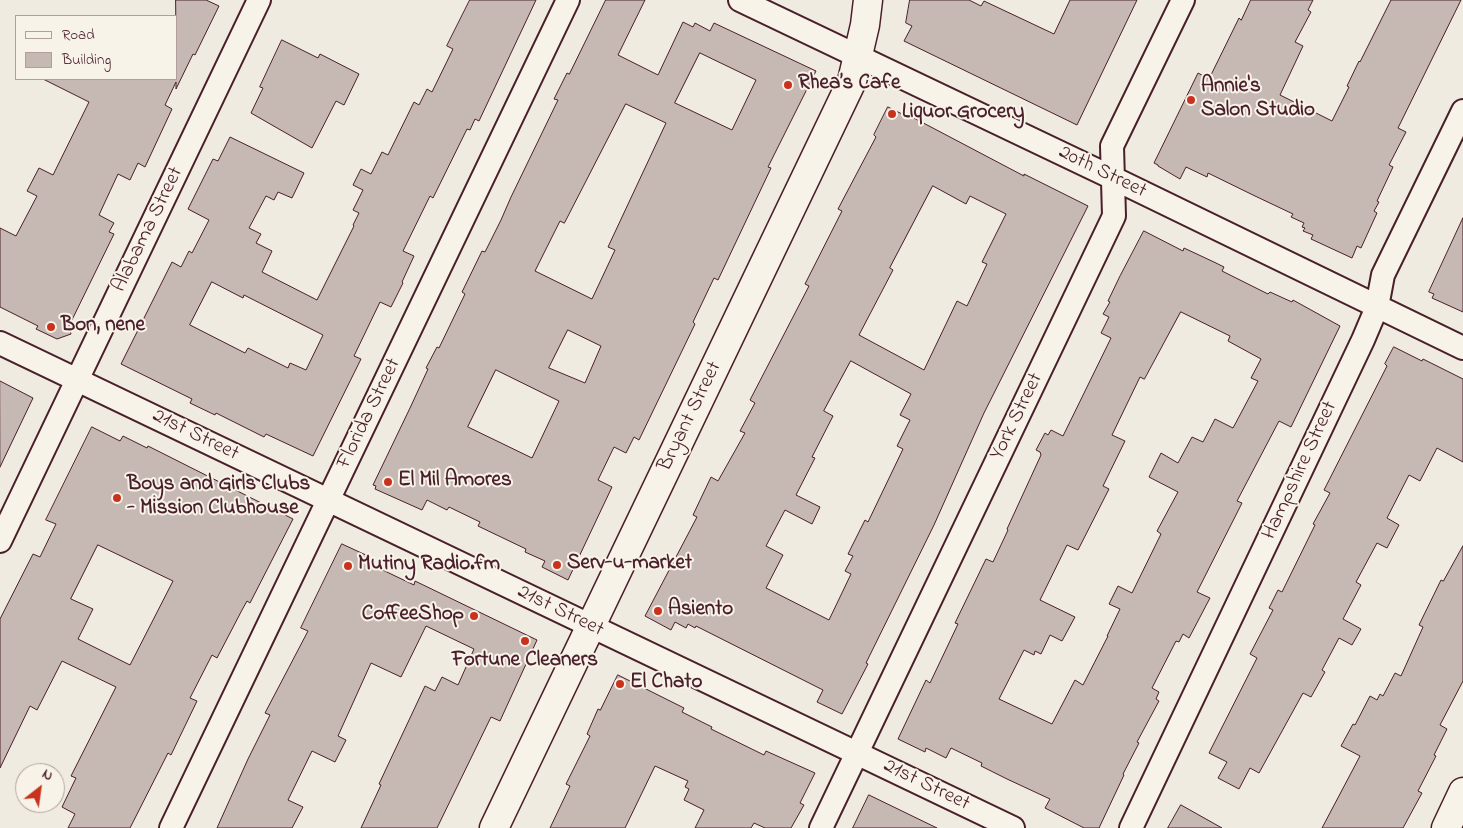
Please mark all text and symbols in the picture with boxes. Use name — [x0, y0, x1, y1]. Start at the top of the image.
legend — [15, 15, 178, 80]
text: Road — [62, 24, 95, 46]
text: Building — [62, 49, 111, 71]
place label: Rhea’s Cafe — [798, 72, 900, 98]
place label: Annie's Salon Studio — [1201, 75, 1315, 125]
marker: Rhea’s Cafe — [782, 79, 794, 91]
marker: Annie's Salon Studio — [1185, 94, 1197, 106]
place label: Liquor Grocery — [902, 101, 1024, 127]
marker: Liquor Grocery — [886, 108, 898, 120]
street label: 20th Street — [1054, 141, 1150, 205]
street label: Alabama Street — [108, 163, 190, 297]
place label: Bon, nene — [61, 314, 145, 340]
marker: Bon, nene — [45, 321, 57, 333]
street label: Florida Street — [332, 355, 408, 473]
street label: Bryant Street — [654, 358, 728, 476]
street label: York Street — [986, 369, 1050, 465]
street label: Hampshire Street — [1258, 398, 1344, 544]
street label: 21st Street — [148, 404, 242, 468]
place label: El Mil Amores — [398, 469, 512, 495]
place label: Boys and Girls Clubs - Mission Clubhouse — [127, 473, 310, 523]
marker: El Mil Amores — [382, 476, 394, 488]
marker: Boys and Girls Clubs - Mission Clubhouse — [111, 492, 123, 504]
place label: Serv-u-market — [567, 552, 692, 578]
place label: Mutiny Radio.fm — [358, 553, 500, 579]
marker: Serv-u-market — [551, 559, 563, 571]
marker: Mutiny Radio.fm — [342, 560, 354, 572]
street label: 21st Street — [513, 580, 607, 644]
place label: Asiento — [668, 598, 733, 624]
place label: CoffeeShop — [362, 603, 464, 629]
marker: Asiento — [652, 605, 664, 617]
marker: CoffeeShop — [468, 610, 480, 622]
marker: Fortune Cleaners — [519, 635, 531, 647]
place label: Fortune Cleaners — [452, 649, 598, 675]
place label: El Chato — [630, 671, 702, 697]
marker: El Chato — [614, 678, 626, 690]
street label: 21st Street — [879, 754, 973, 818]
north arrow — [15, 763, 65, 813]
text: N — [38, 764, 57, 787]

